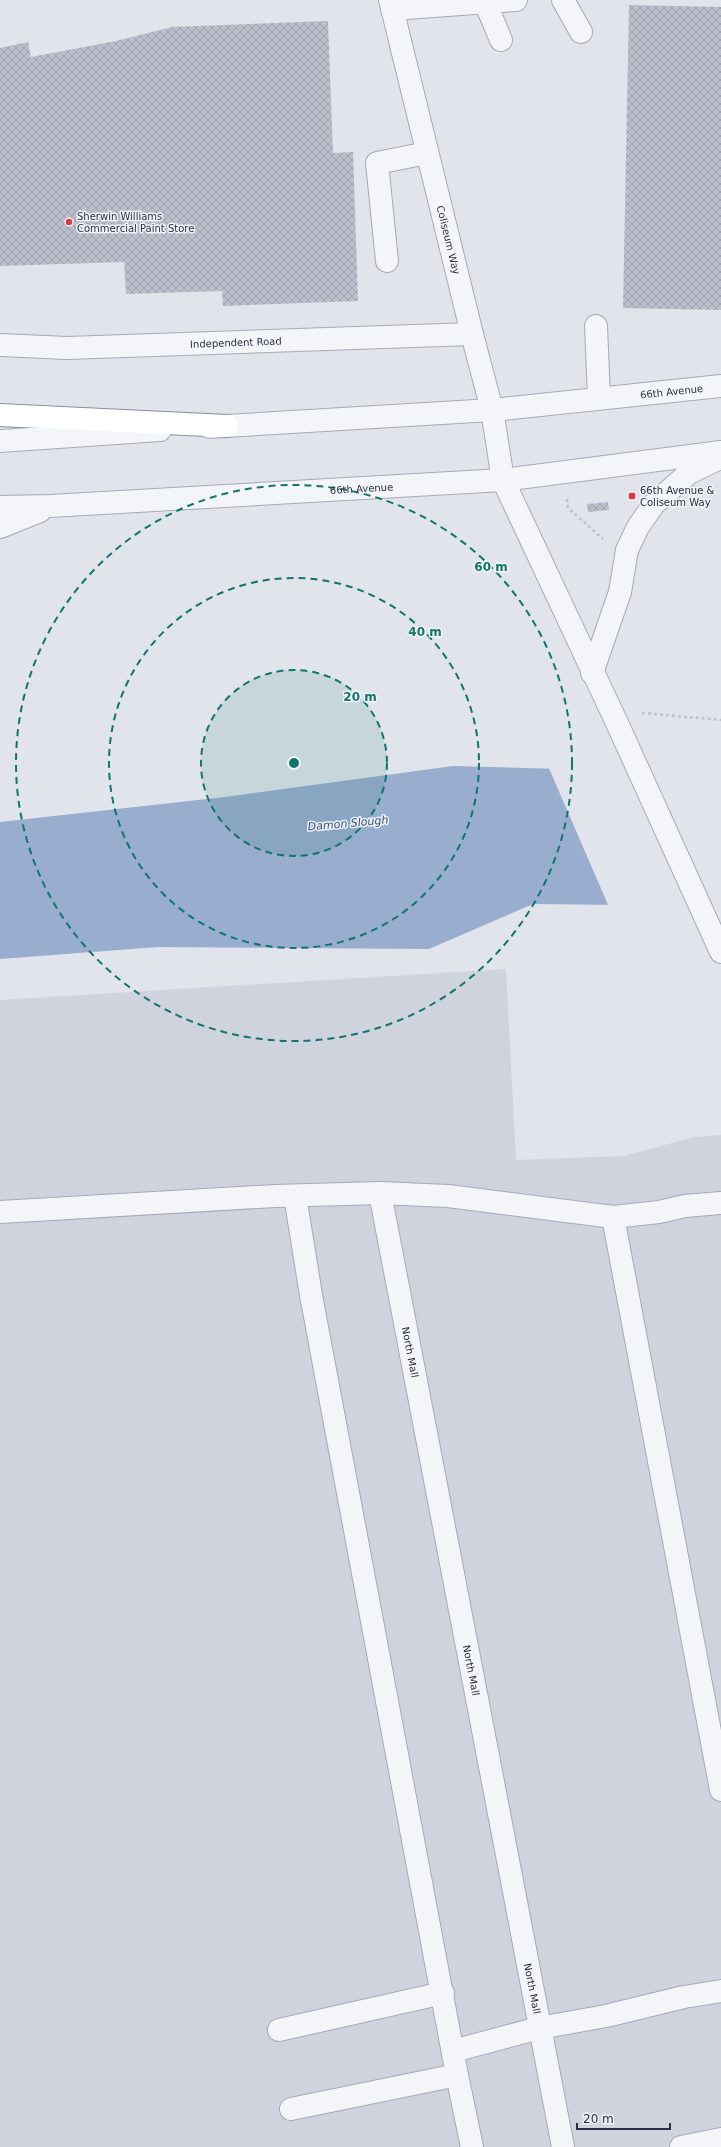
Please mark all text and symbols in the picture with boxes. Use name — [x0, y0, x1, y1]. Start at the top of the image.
street label: Coliseum Way — [435, 204, 462, 276]
place label: Sherwin Williams Commercial Paint Store — [77, 211, 194, 234]
marker: Sherwin Williams Commercial Paint Store — [64, 217, 74, 227]
street label: Independent Road — [190, 336, 282, 350]
street label: 66th Avenue — [639, 383, 704, 400]
street label: 66th Avenue — [330, 481, 393, 496]
place label: 66th Avenue & Coliseum Way — [640, 485, 714, 508]
marker: 66th Avenue & Coliseum Way — [627, 491, 637, 501]
text: 60 m — [474, 560, 508, 574]
text: 40 m — [408, 625, 442, 639]
text: 20 m — [343, 690, 377, 704]
centre of rings — [287, 756, 301, 770]
water label: Damon Slough — [307, 813, 389, 833]
street label: North Mall — [400, 1326, 420, 1379]
street label: North Mall — [461, 1644, 481, 1697]
street label: North Mall — [522, 1962, 542, 2015]
scale bar — [577, 2105, 670, 2131]
text: 20 m — [583, 2112, 614, 2126]

